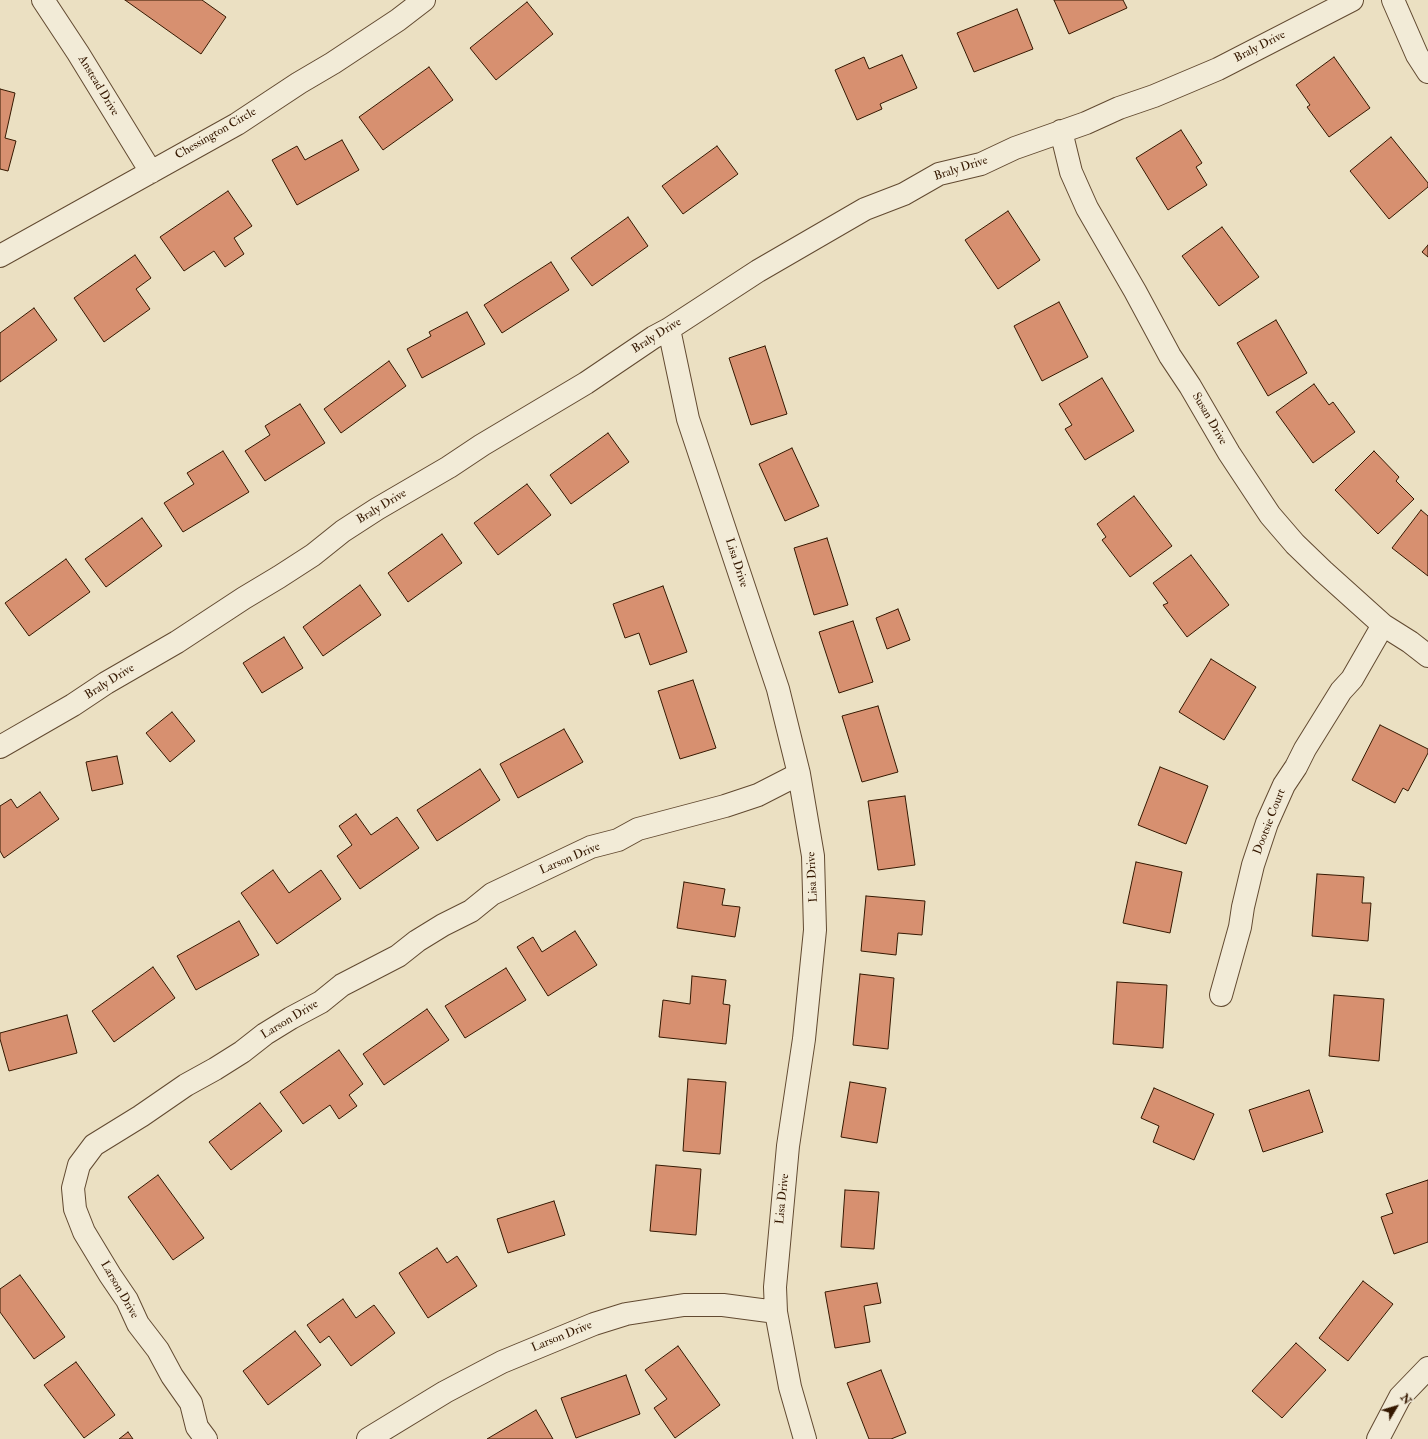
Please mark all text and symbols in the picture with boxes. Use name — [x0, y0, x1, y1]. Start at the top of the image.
street label: Braly Drive — [1232, 28, 1288, 66]
street label: Anstead Drive — [74, 53, 122, 119]
street label: Chessington Circle — [173, 105, 259, 163]
street label: Braly Drive — [932, 154, 990, 184]
street label: Braly Drive — [630, 315, 684, 357]
street label: Susan Drive — [1188, 390, 1230, 448]
street label: Braly Drive — [355, 487, 409, 527]
street label: Lisa Drive — [721, 537, 751, 589]
street label: Braly Drive — [83, 661, 137, 703]
street label: Dootsie Court — [1251, 787, 1289, 857]
street label: Larson Drive — [538, 840, 602, 878]
street label: Lisa Drive — [804, 851, 822, 903]
street label: Larson Drive — [259, 997, 321, 1043]
street label: Lisa Drive — [773, 1173, 793, 1225]
street label: Larson Drive — [97, 1259, 141, 1321]
street label: Larson Drive — [530, 1318, 594, 1356]
north arrow — [1376, 1387, 1416, 1427]
text: N — [1398, 1391, 1414, 1407]

